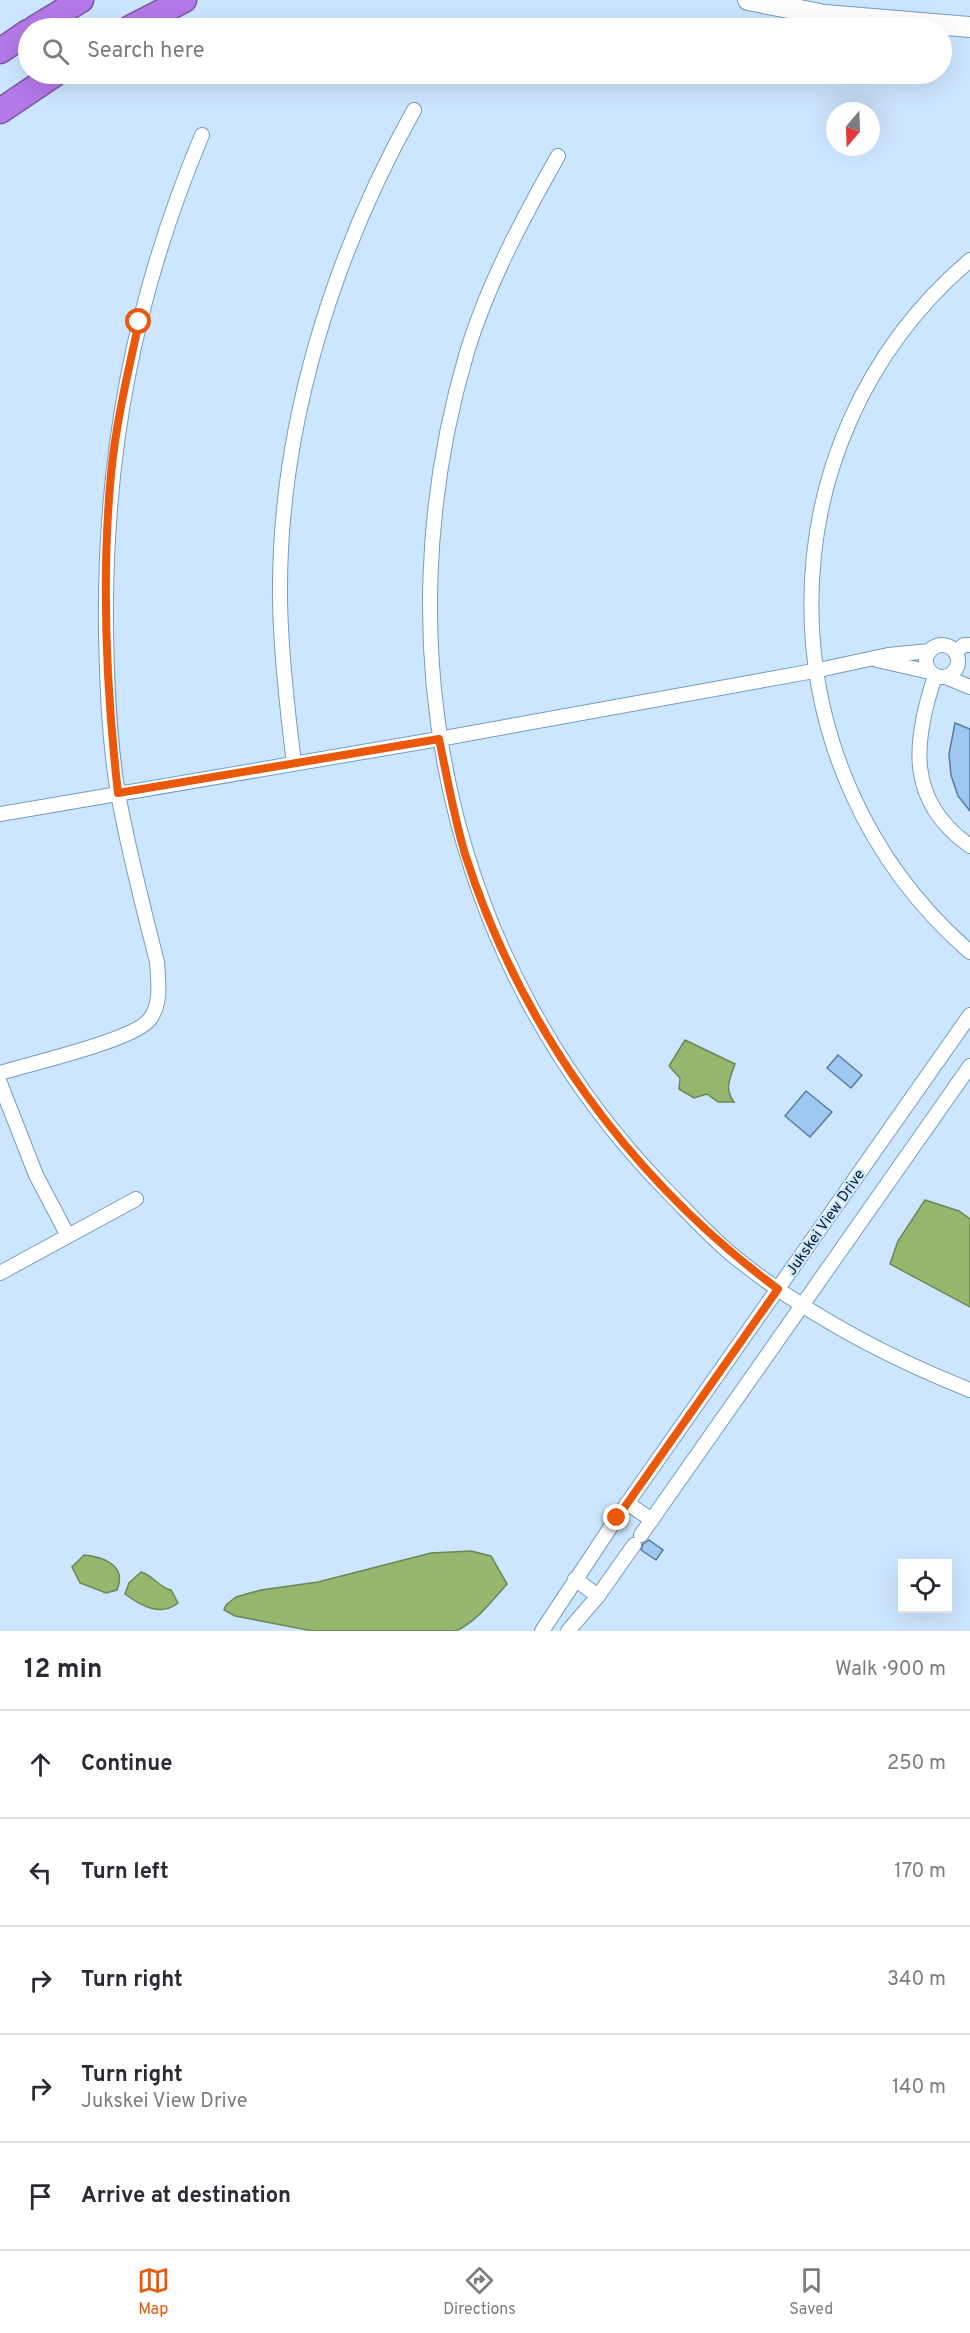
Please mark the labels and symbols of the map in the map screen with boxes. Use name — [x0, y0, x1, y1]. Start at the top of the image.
north arrow — [826, 102, 880, 156]
route start — [125, 308, 151, 334]
street label: Jukskei View Drive — [783, 1166, 870, 1279]
route end — [603, 1504, 629, 1530]

